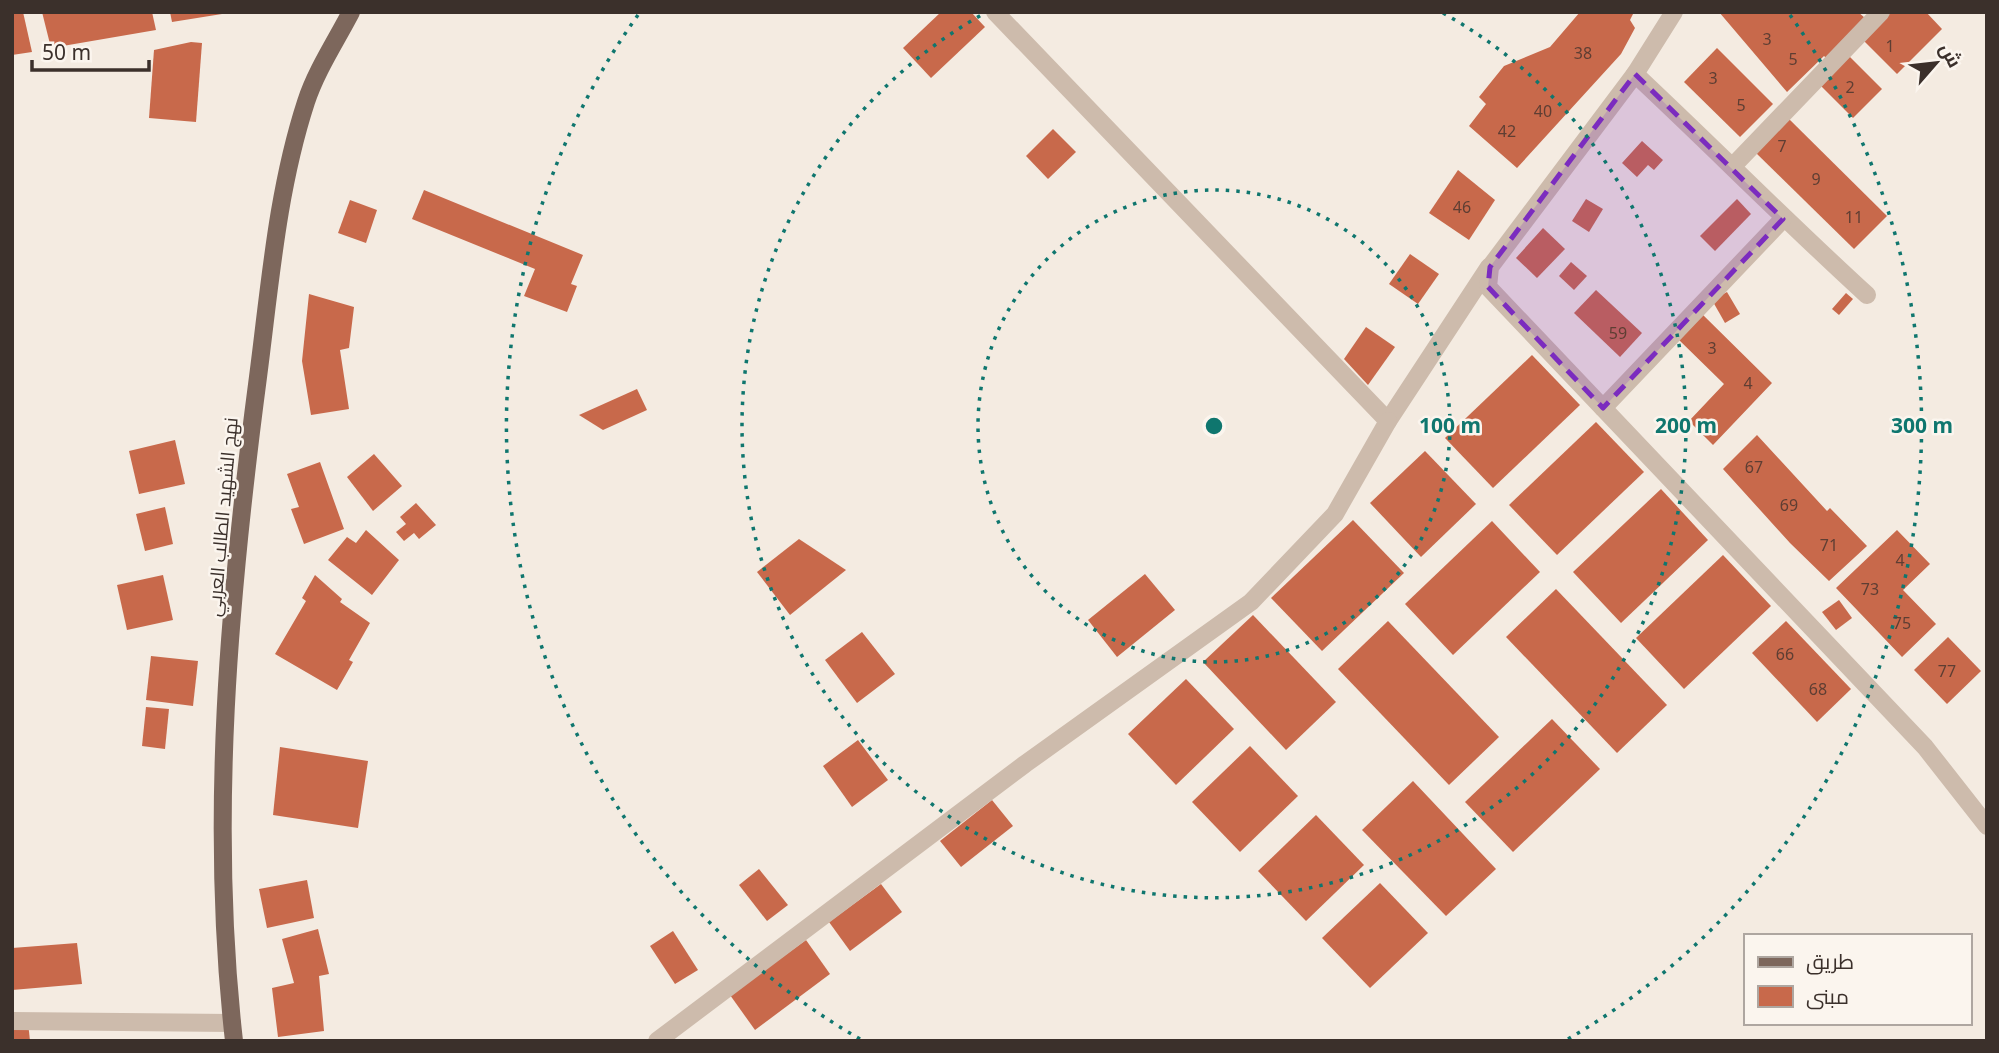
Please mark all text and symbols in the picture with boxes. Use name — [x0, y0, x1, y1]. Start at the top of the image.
scale bar — [32, 28, 149, 72]
house number: 3 — [1762, 28, 1772, 50]
north arrow — [1901, 28, 1971, 98]
house number: 1 — [1885, 35, 1895, 57]
text: 50 m — [42, 38, 91, 66]
text: ش — [1934, 38, 1968, 72]
house number: 38 — [1574, 42, 1592, 64]
house number: 5 — [1788, 48, 1798, 70]
house number: 3 — [1708, 67, 1718, 89]
house number: 2 — [1845, 76, 1855, 98]
house number: 5 — [1736, 94, 1746, 116]
house number: 40 — [1534, 100, 1552, 122]
house number: 42 — [1498, 120, 1516, 142]
house number: 7 — [1777, 135, 1787, 157]
house number: 9 — [1811, 168, 1821, 190]
house number: 46 — [1453, 196, 1471, 218]
house number: 11 — [1845, 206, 1863, 228]
house number: 59 — [1609, 322, 1627, 344]
house number: 3 — [1707, 337, 1717, 359]
house number: 4 — [1743, 372, 1753, 394]
text: 100 m — [1419, 411, 1481, 439]
text: 200 m — [1655, 411, 1717, 439]
text: 300 m — [1891, 411, 1953, 439]
centre of rings — [1202, 414, 1226, 438]
street label: نهج الشهيد الطالب العربي — [200, 416, 246, 618]
house number: 67 — [1745, 456, 1763, 478]
house number: 69 — [1780, 494, 1798, 516]
house number: 71 — [1820, 534, 1838, 556]
house number: 4 — [1895, 549, 1905, 571]
house number: 73 — [1861, 578, 1879, 600]
house number: 75 — [1893, 612, 1911, 634]
house number: 66 — [1776, 643, 1794, 665]
house number: 77 — [1938, 660, 1956, 682]
house number: 68 — [1809, 678, 1827, 700]
legend — [1744, 934, 1971, 1025]
text: طريق — [1806, 947, 1854, 975]
text: مبنى — [1806, 982, 1849, 1010]

